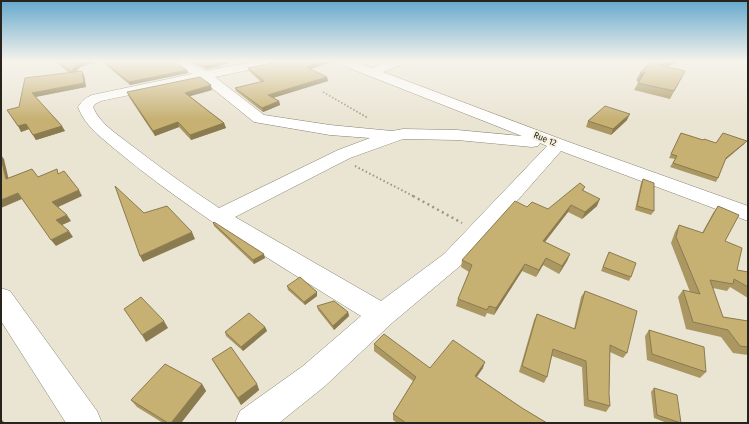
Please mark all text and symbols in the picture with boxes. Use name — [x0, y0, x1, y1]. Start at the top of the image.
street label: Rue 12 — [532, 130, 558, 148]

